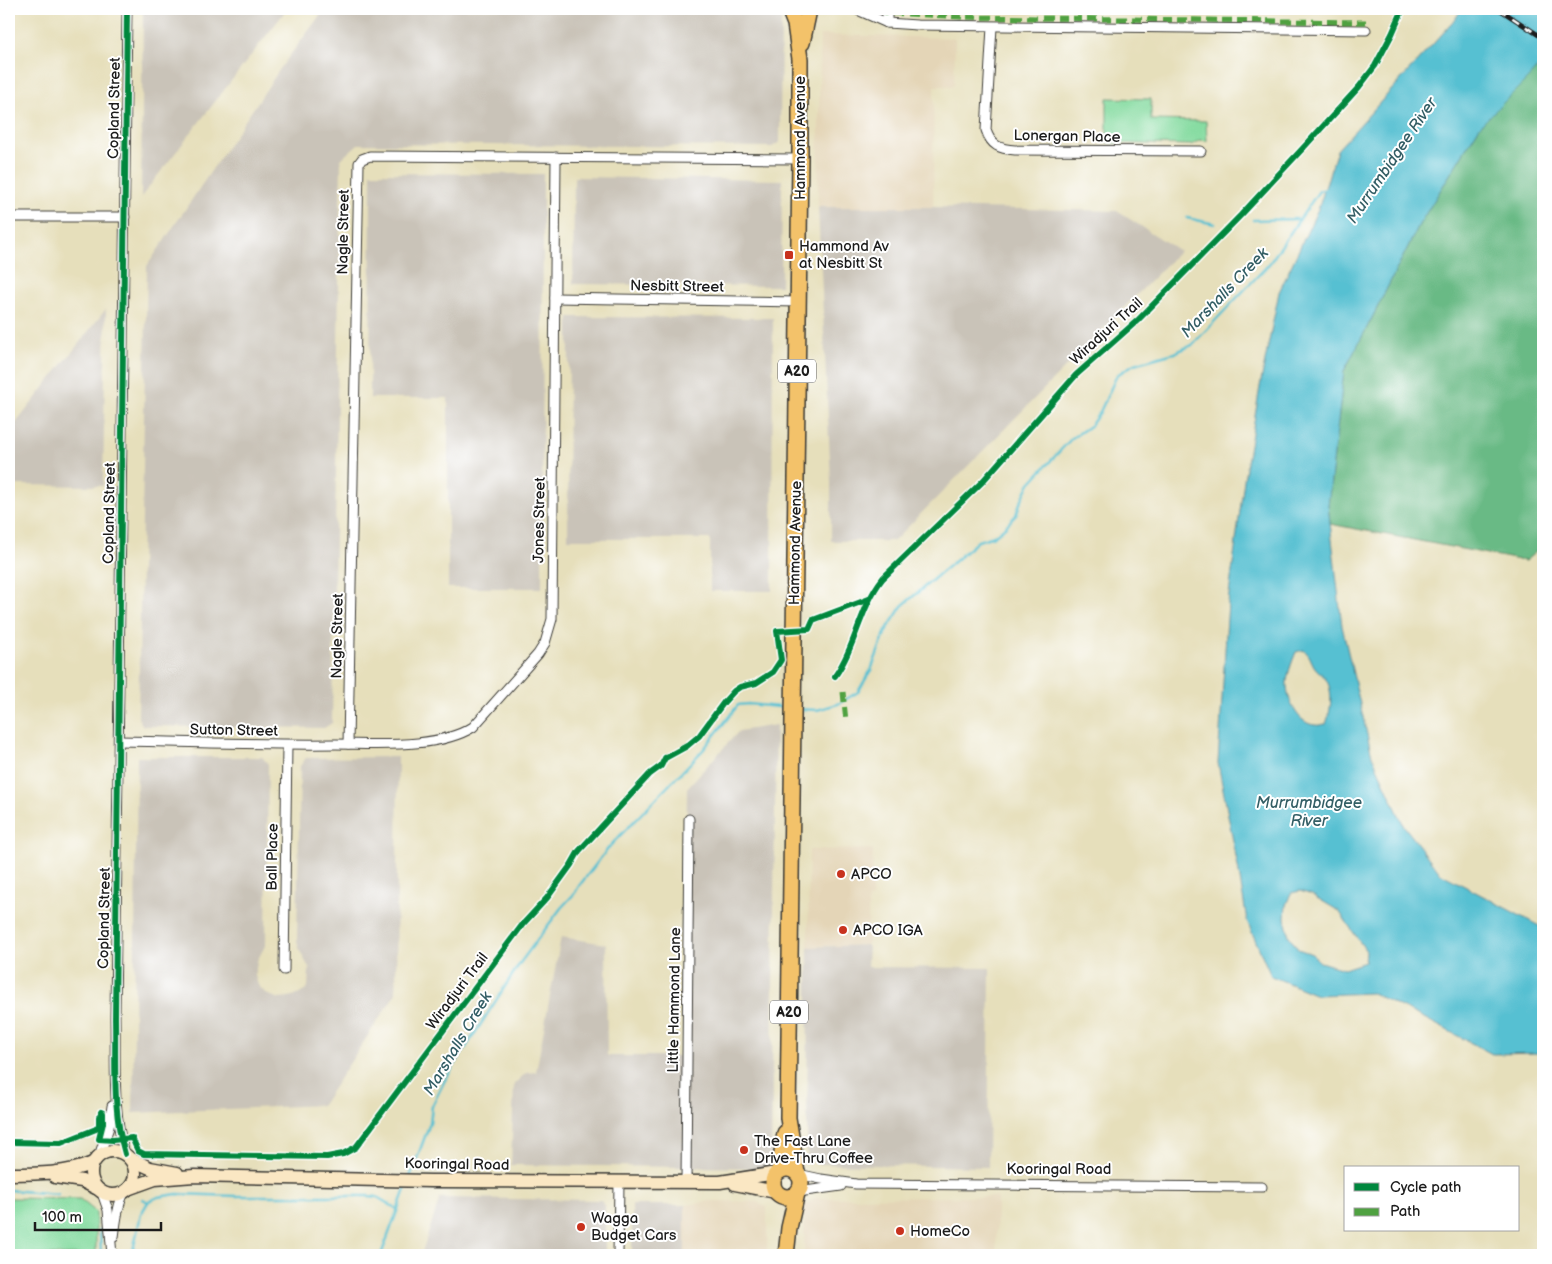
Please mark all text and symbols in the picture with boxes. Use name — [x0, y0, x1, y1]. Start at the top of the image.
street label: Copland Street — [104, 57, 125, 159]
street label: Hammond Avenue — [791, 76, 810, 200]
water label: Murrumbidgee River — [1343, 93, 1442, 227]
street label: Lonergan Place — [1013, 126, 1121, 147]
street label: Nagle Street — [333, 189, 354, 275]
place label: Hammond Av at Nesbitt St — [799, 237, 890, 273]
water label: Marshalls Creek — [1177, 243, 1274, 342]
marker: Hammond Av at Nesbitt St — [783, 249, 795, 261]
street label: Nesbitt Street — [630, 276, 724, 297]
street label: Wiradjuri Trail — [1066, 294, 1147, 369]
road number: A20 — [778, 360, 816, 382]
street label: Copland Street — [99, 462, 120, 564]
street label: Jones Street — [529, 477, 550, 563]
street label: Hammond Avenue — [785, 481, 806, 605]
street label: Nagle Street — [327, 593, 348, 679]
street label: Sutton Street — [190, 720, 279, 741]
water label: Murrumbidgee River — [1256, 794, 1362, 831]
street label: Ball Place — [262, 823, 283, 891]
place label: APCO — [851, 865, 892, 884]
street label: Copland Street — [94, 867, 115, 969]
marker: APCO — [835, 868, 847, 880]
place label: APCO IGA — [853, 921, 923, 940]
marker: APCO IGA — [837, 924, 849, 936]
street label: Little Hammond Lane — [664, 927, 685, 1073]
street label: Wiradjuri Trail — [422, 949, 493, 1034]
water label: Marshalls Creek — [420, 988, 497, 1099]
road number: A20 — [770, 1000, 808, 1024]
place label: The Fast Lane Drive-Thru Coffee — [754, 1132, 873, 1168]
marker: The Fast Lane Drive-Thru Coffee — [738, 1144, 750, 1156]
street label: Kooringal Road — [404, 1154, 510, 1175]
street label: Kooringal Road — [1007, 1160, 1111, 1179]
legend — [1344, 1166, 1520, 1232]
text: Cycle path — [1390, 1178, 1461, 1197]
scale bar — [35, 1199, 161, 1231]
text: Path — [1390, 1202, 1420, 1221]
text: 100 m — [42, 1208, 82, 1227]
place label: Wagga Budget Cars — [591, 1209, 677, 1245]
marker: Wagga Budget Cars — [575, 1221, 587, 1233]
place label: HomeCo — [910, 1222, 970, 1241]
marker: HomeCo — [894, 1225, 906, 1237]

